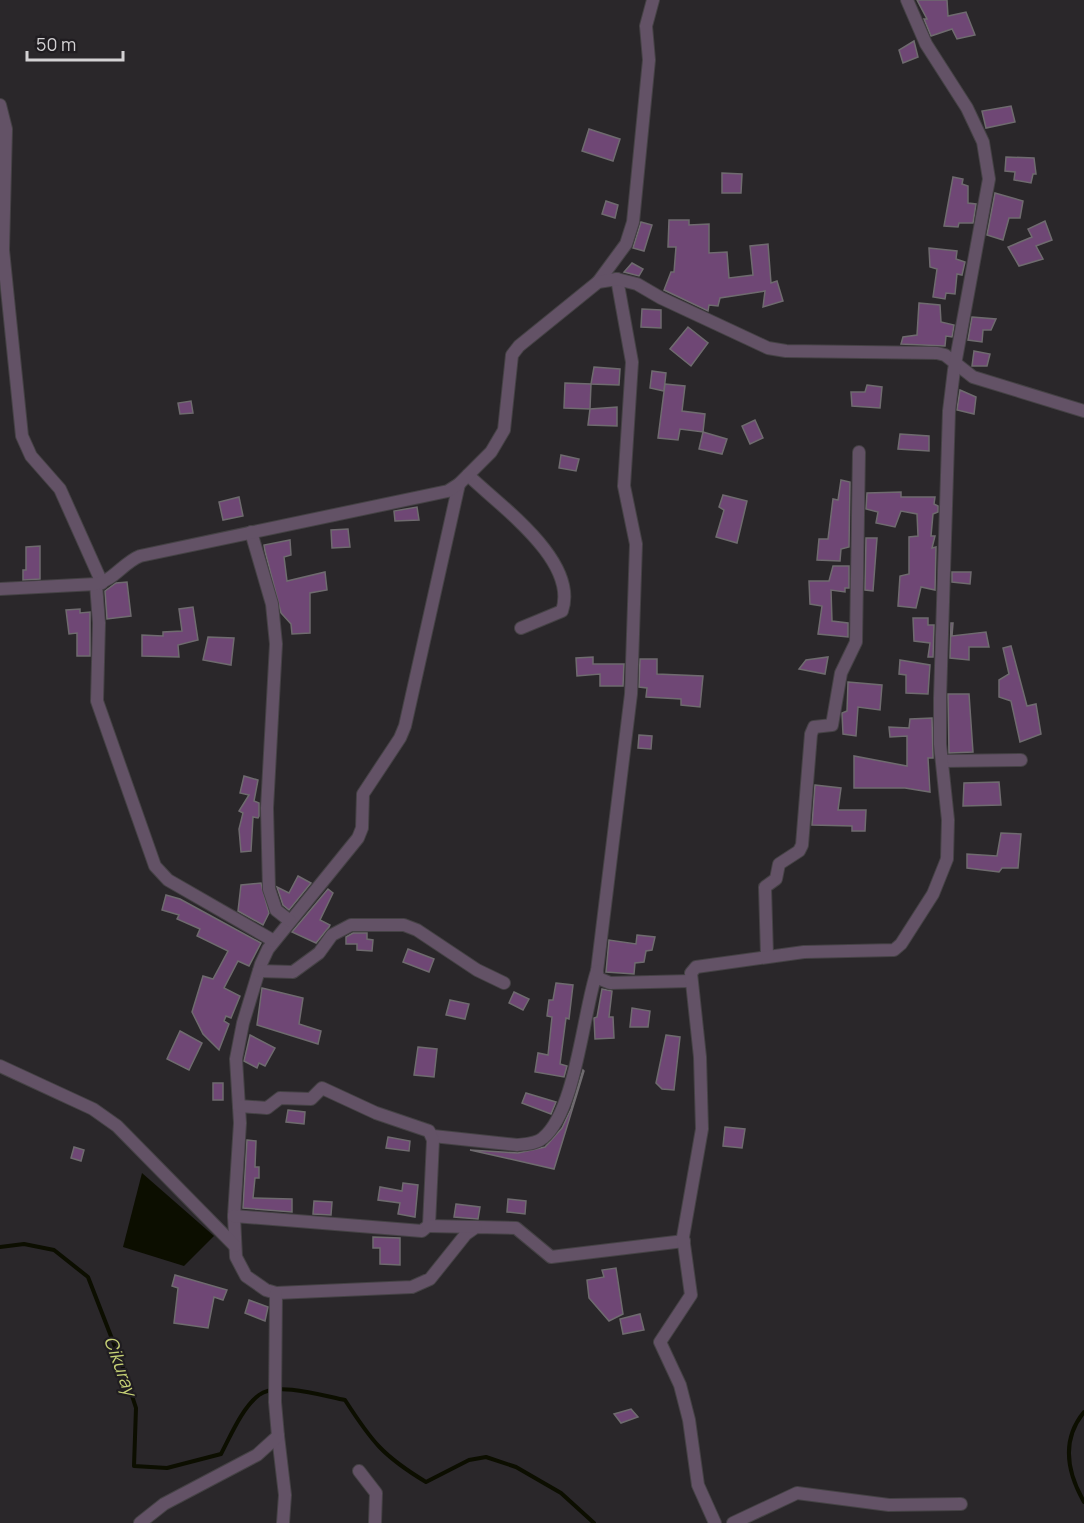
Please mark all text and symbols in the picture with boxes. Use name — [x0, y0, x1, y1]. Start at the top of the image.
scale bar — [27, 24, 123, 62]
text: 50 m — [36, 32, 76, 56]
water label: Cikuray — [99, 1333, 144, 1401]

